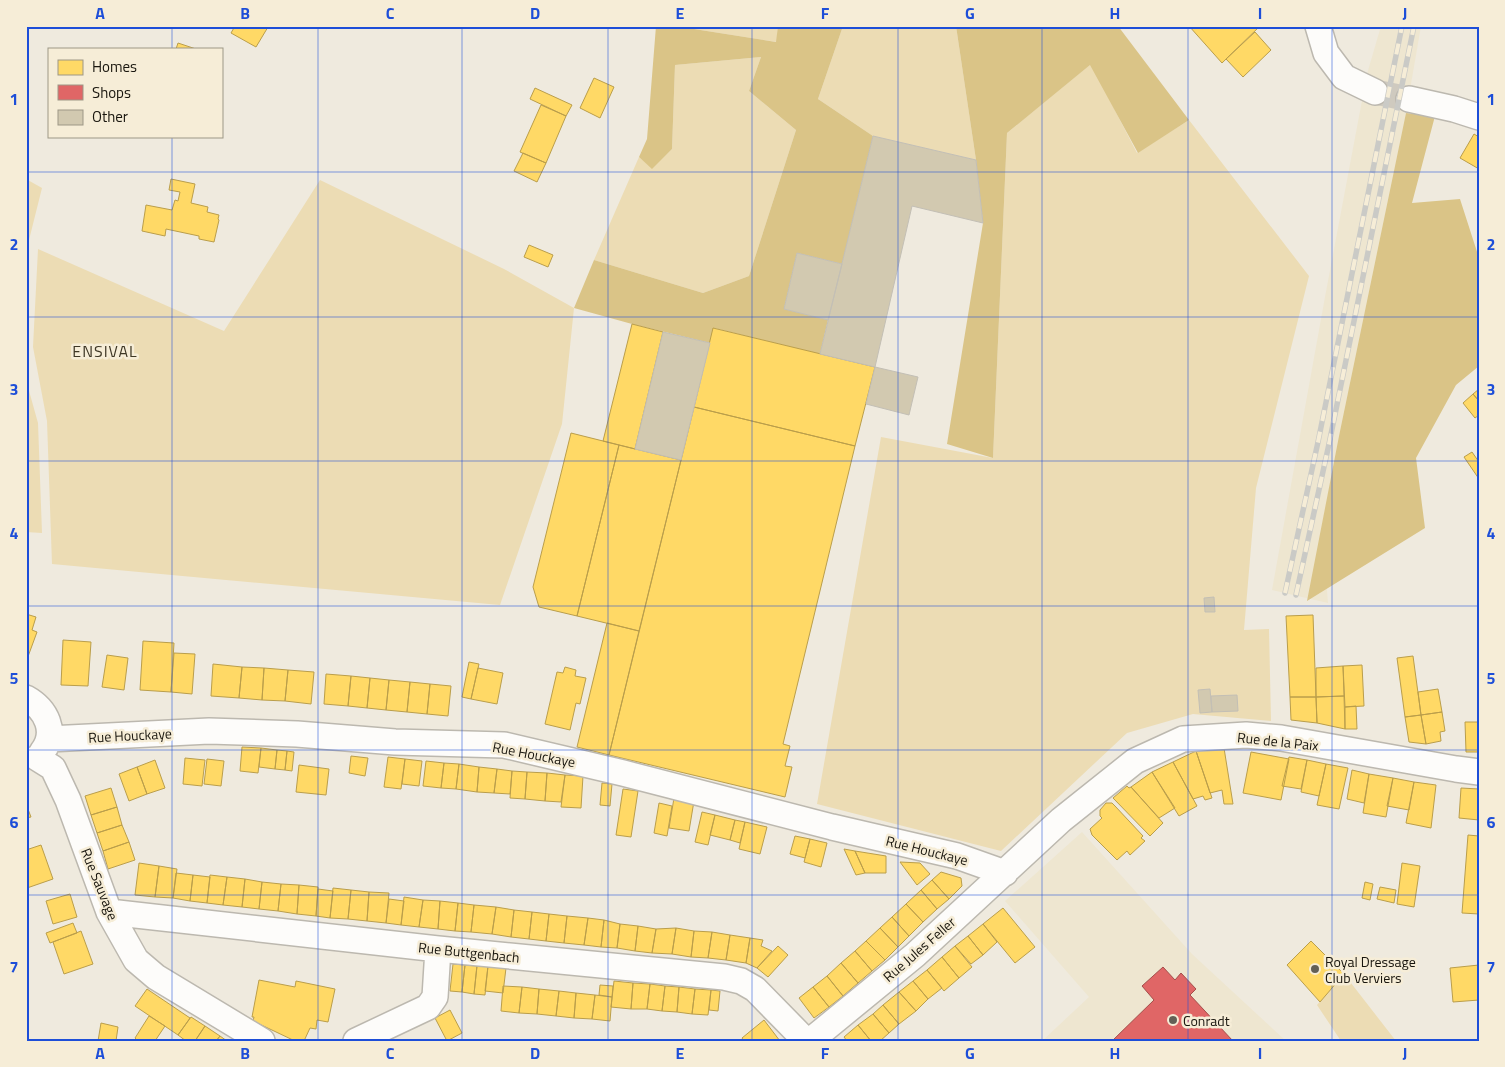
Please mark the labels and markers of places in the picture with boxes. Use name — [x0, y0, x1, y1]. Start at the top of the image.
place label: Royal Dressage Club Verviers — [1325, 951, 1416, 988]
marker: Royal Dressage Club Verviers — [1309, 963, 1321, 975]
place label: Conradt — [1183, 1010, 1230, 1031]
marker: Conradt — [1167, 1014, 1179, 1026]

